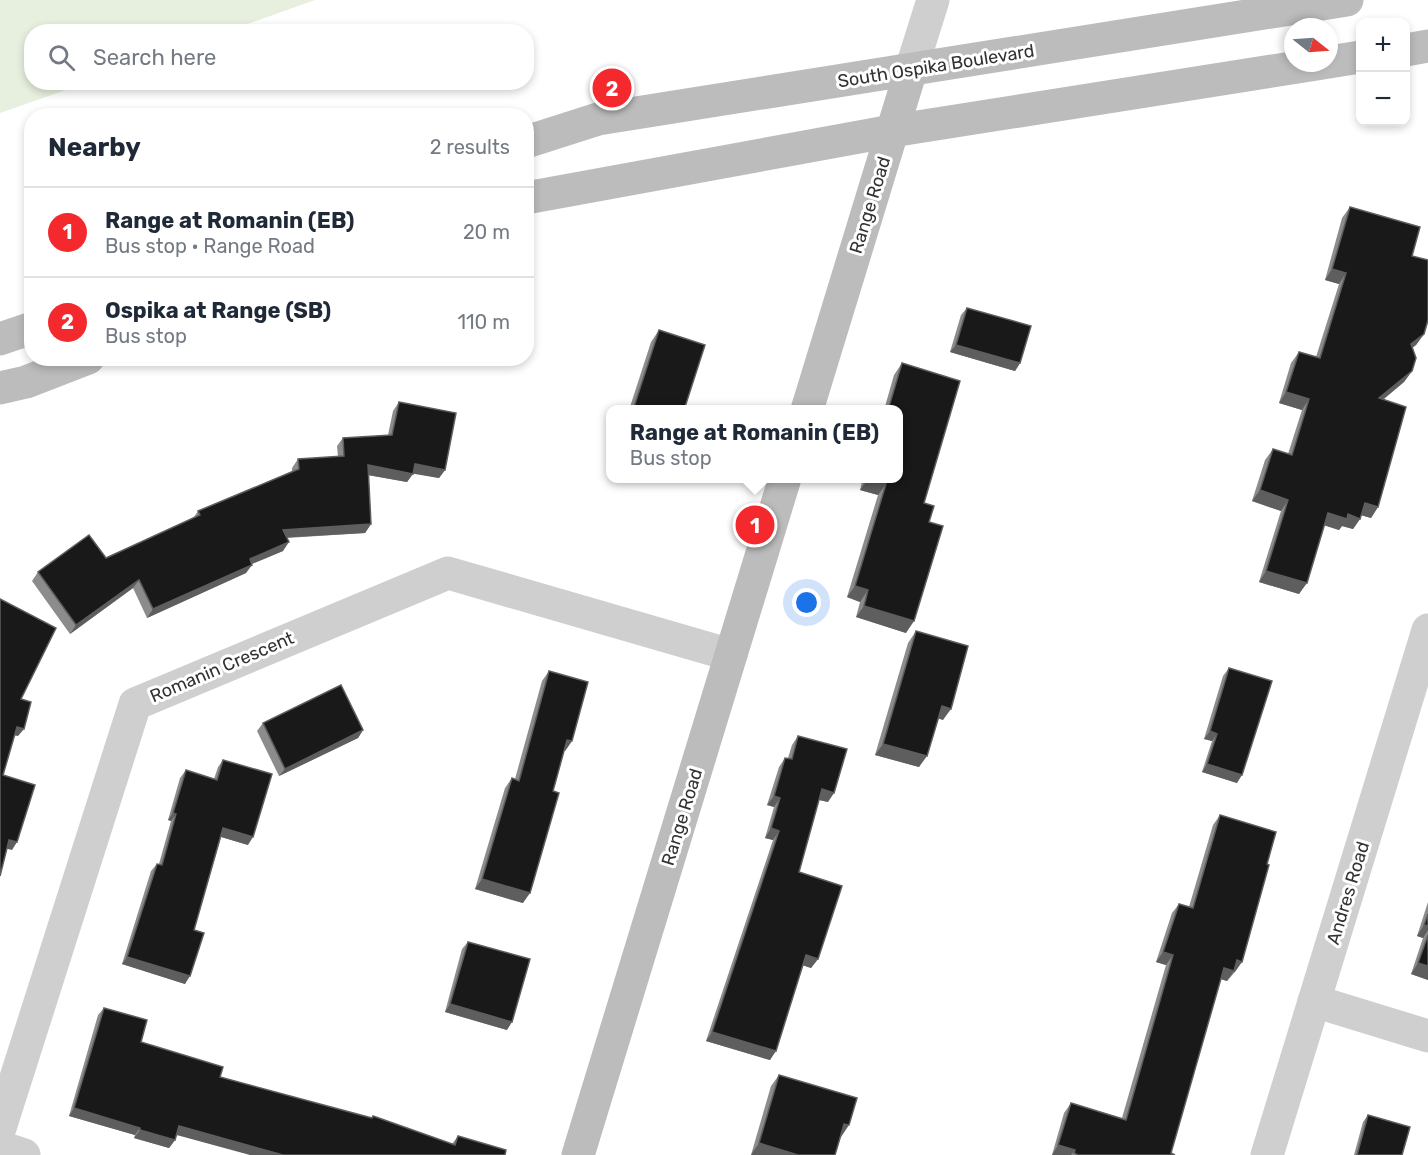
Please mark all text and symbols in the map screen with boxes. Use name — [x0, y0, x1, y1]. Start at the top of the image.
north arrow — [1284, 18, 1338, 72]
map controls — [1356, 18, 1410, 126]
button: + — [1356, 18, 1410, 72]
search box — [24, 24, 534, 90]
street label: South Ospika Boulevard — [836, 40, 1036, 92]
icon: search — [45, 41, 78, 74]
text: Search here — [93, 44, 216, 71]
pin: 2 — [592, 66, 632, 110]
button: − — [1356, 72, 1410, 126]
text: Nearby — [48, 132, 141, 163]
text: 2 results — [430, 135, 510, 159]
street label: Range Road — [845, 154, 895, 256]
text: Range at Romanin (EB) — [105, 207, 354, 234]
text: 1 — [63, 220, 72, 244]
text: 20 m — [463, 220, 510, 244]
text: Bus stop · Range Road — [105, 234, 315, 258]
text: Ospika at Range (SB) — [105, 297, 331, 324]
text: 2 — [61, 310, 74, 334]
text: 110 m — [458, 310, 510, 334]
text: Bus stop — [105, 324, 187, 348]
popup — [606, 405, 903, 483]
text: Range at Romanin (EB) — [630, 419, 879, 446]
text: Bus stop — [630, 446, 712, 470]
pin: 1 — [736, 502, 774, 548]
your location — [792, 588, 821, 617]
street label: Romanin Crescent — [147, 627, 297, 707]
street label: Range Road — [657, 766, 707, 868]
street label: Andres Road — [1322, 839, 1374, 947]

